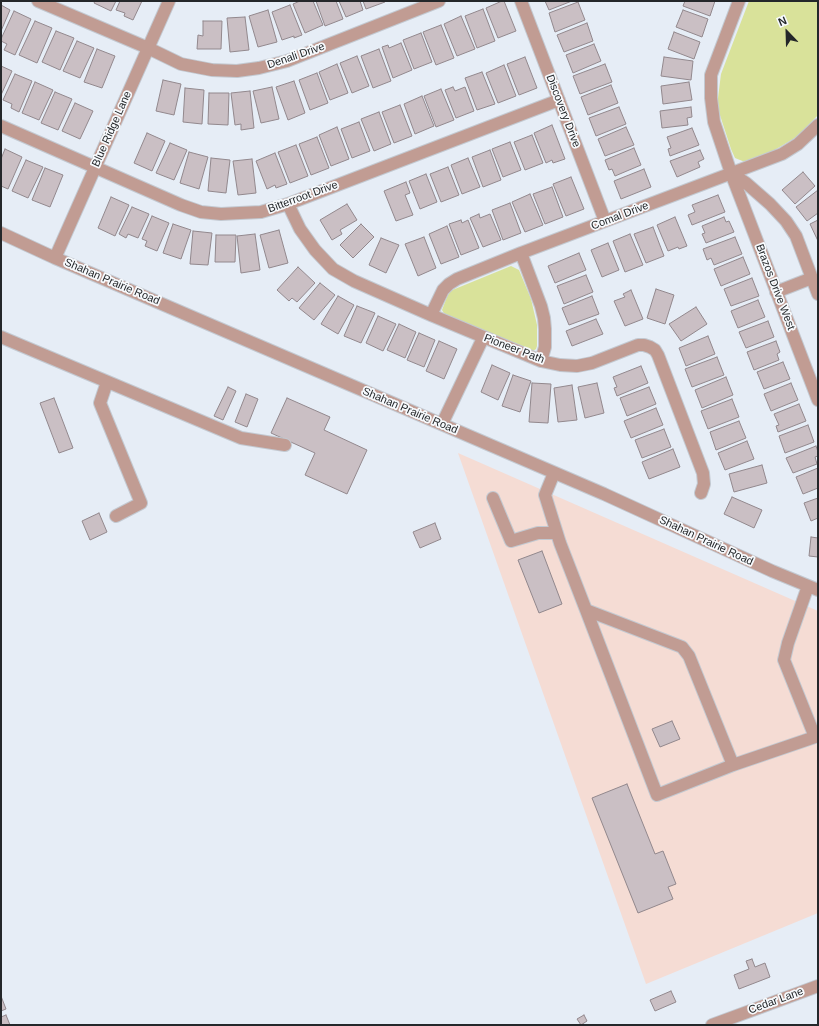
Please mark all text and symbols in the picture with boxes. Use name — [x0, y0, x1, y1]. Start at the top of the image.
north arrow — [767, 12, 807, 52]
text: N — [776, 14, 788, 28]
street label: Denali Drive — [266, 40, 326, 72]
street label: Discovery Drive — [543, 73, 583, 149]
street label: Blue Ridge Lane — [89, 89, 135, 169]
street label: Bitterroot Drive — [266, 178, 340, 216]
street label: Comal Drive — [589, 199, 651, 233]
street label: Brazos Drive West — [753, 242, 797, 332]
street label: Shahan Prairie Road — [62, 256, 162, 308]
street label: Pioneer Path — [482, 331, 546, 367]
street label: Shahan Prairie Road — [360, 385, 460, 437]
street label: Shahan Prairie Road — [657, 513, 755, 569]
street label: Cedar Lane — [747, 985, 805, 1017]

